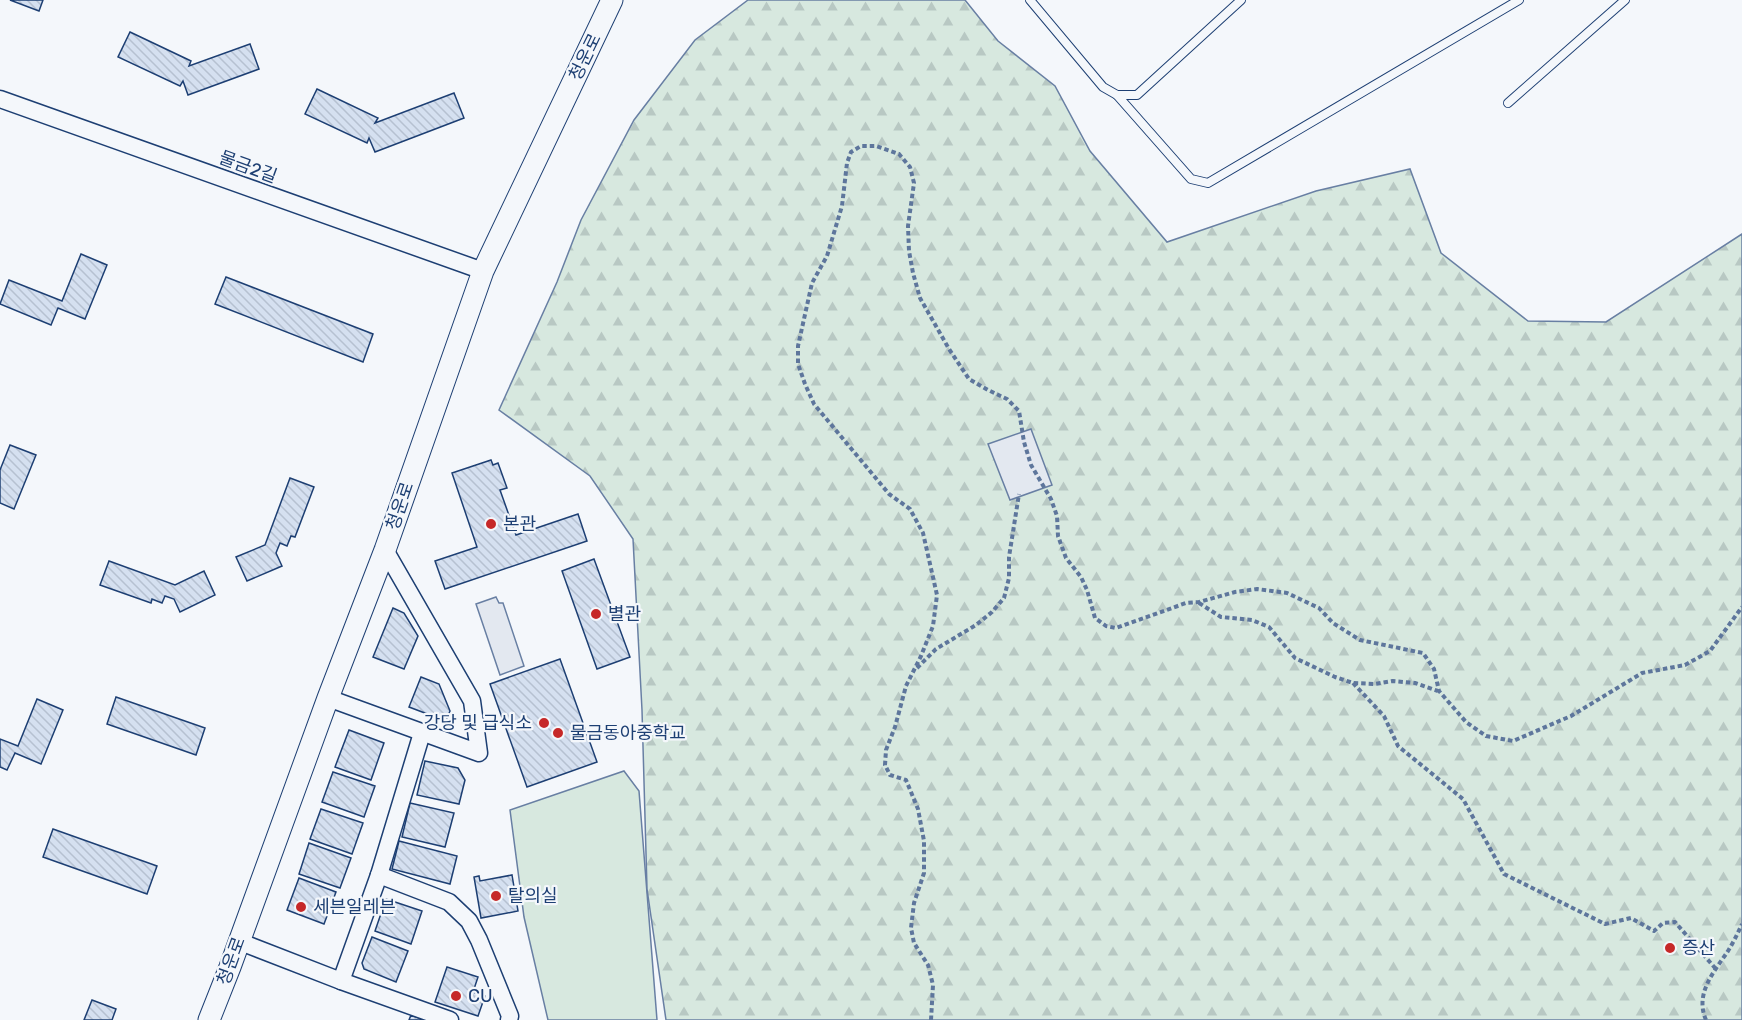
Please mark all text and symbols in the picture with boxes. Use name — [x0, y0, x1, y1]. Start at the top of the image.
street label: 청운로 — [564, 30, 606, 84]
street label: 물금2길 — [216, 146, 280, 188]
street label: 청운로 — [382, 479, 418, 533]
place label: 본관 — [503, 513, 537, 535]
marker: 본관 — [484, 517, 498, 531]
place label: 별관 — [608, 603, 642, 625]
marker: 별관 — [589, 607, 603, 621]
place label: 강당 및 급식소 — [424, 712, 532, 734]
marker: 강당 및 급식소 — [537, 716, 551, 730]
place label: 물금동아중학교 — [570, 722, 686, 744]
marker: 물금동아중학교 — [551, 726, 565, 740]
place label: 탈의실 — [508, 885, 558, 907]
marker: 탈의실 — [489, 889, 503, 903]
place label: 세븐일레븐 — [313, 896, 396, 918]
marker: 세븐일레븐 — [294, 900, 308, 914]
street label: 청운로 — [212, 934, 250, 988]
place label: 증산 — [1682, 937, 1715, 959]
marker: 증산 — [1663, 941, 1677, 955]
place label: CU — [468, 985, 493, 1007]
marker: CU — [449, 989, 463, 1003]

